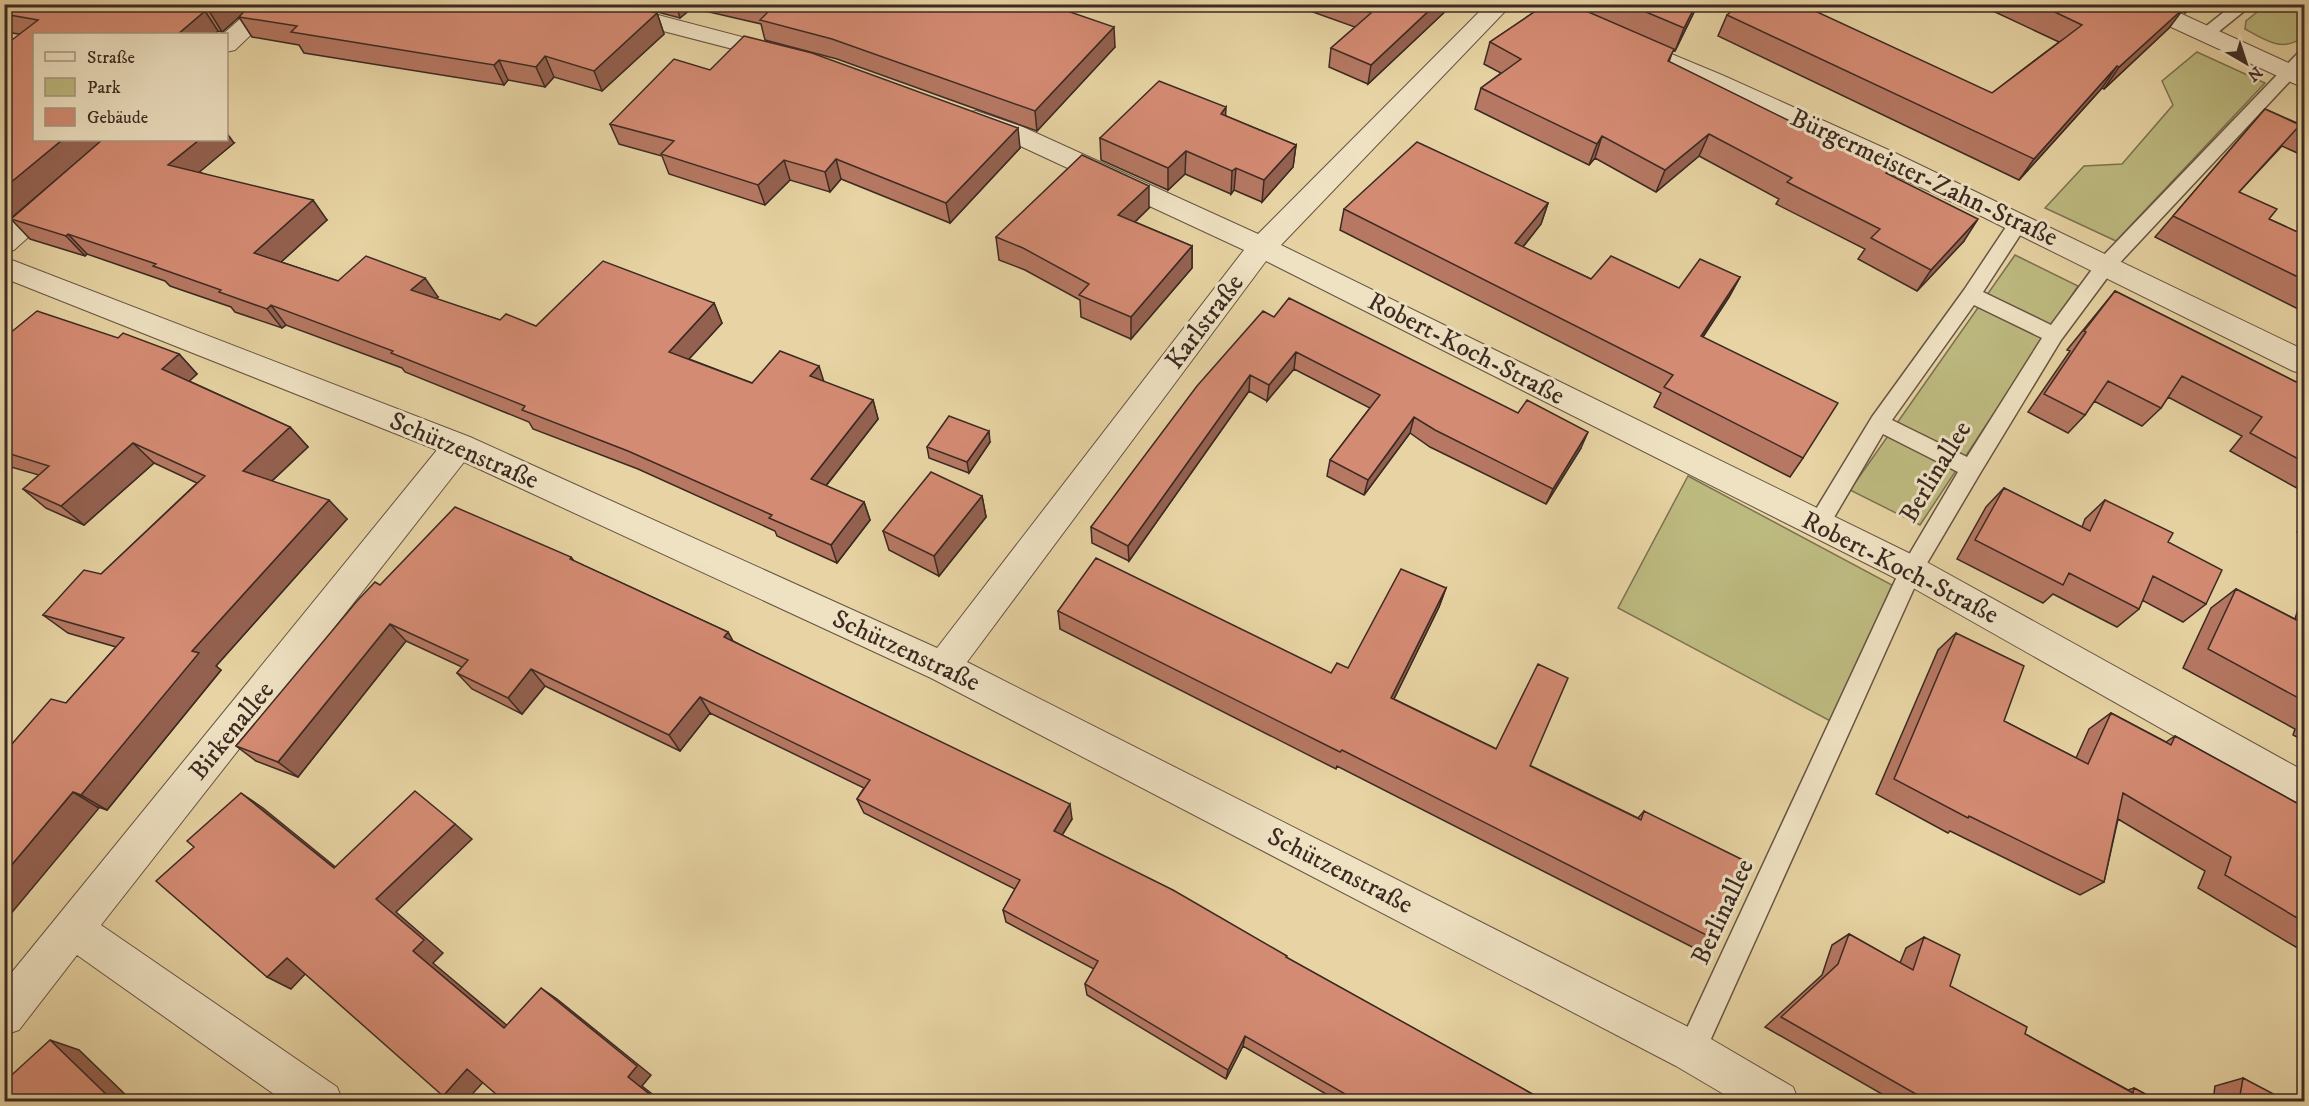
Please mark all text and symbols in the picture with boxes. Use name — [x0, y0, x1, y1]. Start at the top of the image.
legend — [33, 33, 228, 141]
north arrow — [2216, 33, 2276, 93]
text: Straße — [87, 47, 135, 69]
text: N — [2243, 62, 2266, 86]
text: Park — [87, 77, 121, 99]
street label: Bürgermeister-Zahn-Straße — [1785, 101, 2063, 255]
text: Gebäude — [87, 107, 148, 129]
street label: Karlstraße — [1158, 268, 1252, 376]
street label: Robert-Koch-Straße — [1362, 285, 1570, 413]
street label: Schützenstraße — [384, 405, 544, 497]
street label: Berlinallee — [1893, 415, 1979, 529]
street label: Robert-Koch-Straße — [1796, 504, 2004, 632]
street label: Schützenstraße — [827, 602, 985, 700]
street label: Birkenallee — [182, 675, 282, 787]
street label: Schützenstraße — [1262, 820, 1418, 922]
street label: Berlinallee — [1684, 854, 1762, 970]

